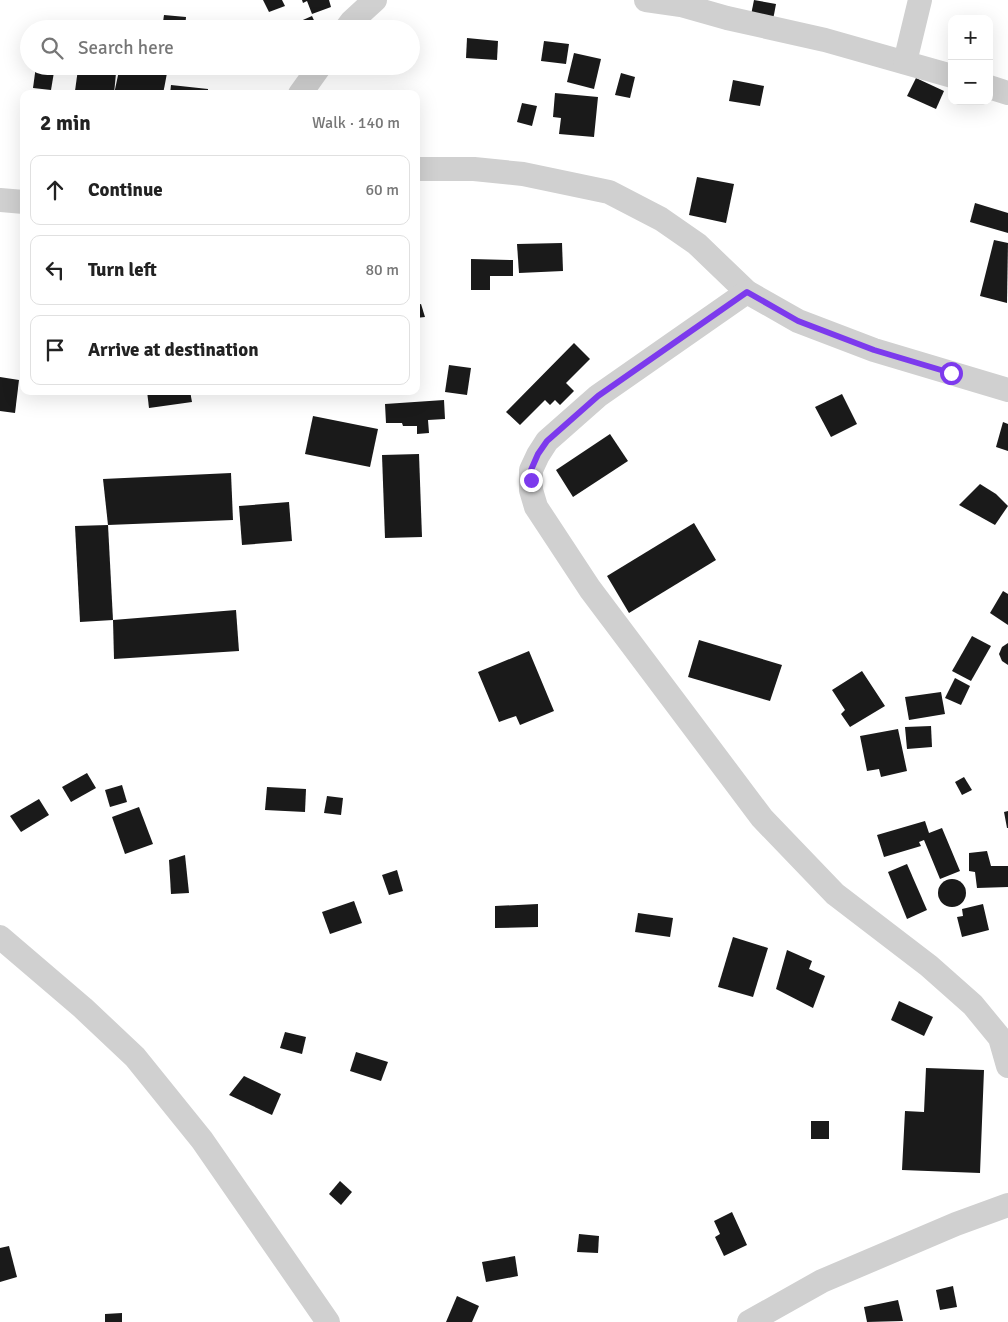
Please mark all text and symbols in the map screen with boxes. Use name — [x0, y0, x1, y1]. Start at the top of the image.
map controls — [948, 15, 993, 105]
button: + — [948, 15, 993, 60]
search box — [20, 20, 420, 75]
icon: search — [38, 34, 66, 62]
text: Search here — [78, 36, 174, 60]
button: − — [948, 60, 993, 105]
text: 2 min — [40, 110, 91, 136]
text: Walk · 140 m — [312, 113, 400, 133]
icon: ahead — [41, 176, 69, 204]
text: Continue — [88, 178, 163, 202]
text: 60 m — [365, 180, 399, 200]
icon: left — [41, 256, 69, 284]
text: Turn left — [88, 258, 157, 282]
text: 80 m — [365, 260, 399, 280]
icon: arrive — [41, 336, 69, 364]
text: Arrive at destination — [88, 338, 259, 362]
route start — [940, 362, 963, 385]
route end — [520, 469, 543, 492]

